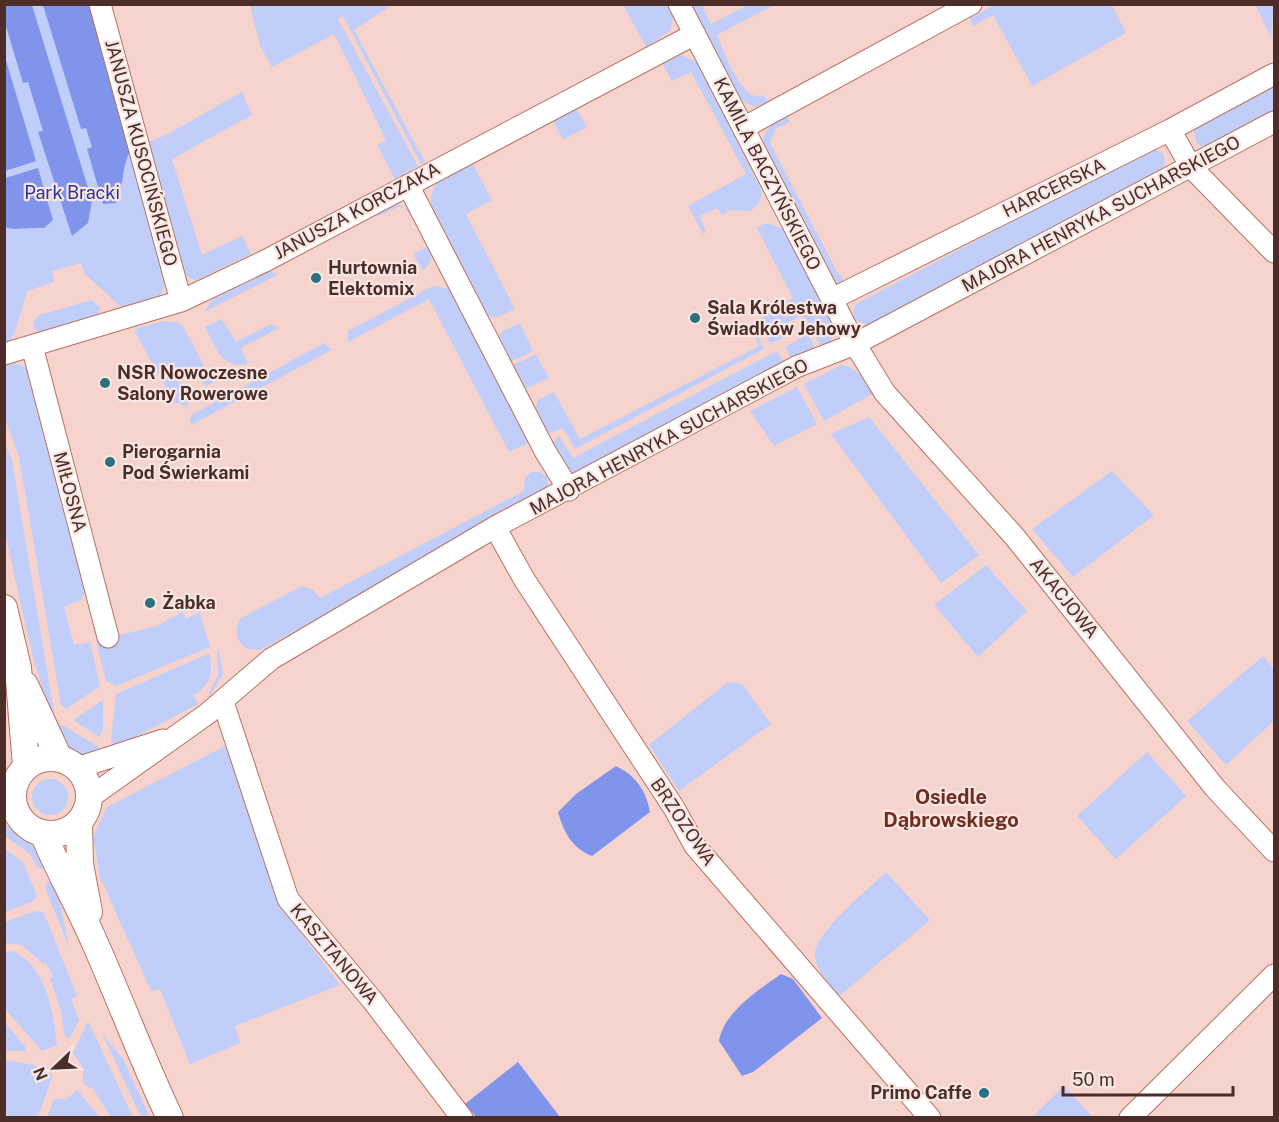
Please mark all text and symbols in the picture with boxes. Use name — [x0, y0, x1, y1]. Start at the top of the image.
street label: JANUSZA KUSOCIŃSKIEGO — [101, 37, 183, 268]
street label: KAMILA BACZYŃSKIEGO — [710, 73, 826, 274]
street label: MAJORA HENRYKA SUCHARSKIEGO — [958, 131, 1243, 296]
street label: HARCERSKA — [999, 154, 1109, 221]
street label: JANUSZA KORCZAKA — [270, 158, 444, 263]
park label: Park Bracki — [24, 182, 120, 203]
place label: Hurtownia Elektomix — [328, 257, 417, 299]
marker: Hurtownia Elektomix — [309, 271, 323, 285]
place label: Sala Królestwa Świadków Jehowy — [707, 297, 861, 339]
marker: Sala Królestwa Świadków Jehowy — [688, 311, 702, 325]
street label: MAJORA HENRYKA SUCHARSKIEGO — [526, 354, 811, 519]
place label: NSR Nowoczesne Salony Rowerowe — [117, 362, 268, 404]
marker: NSR Nowoczesne Salony Rowerowe — [98, 376, 112, 390]
place label: Pierogarnia Pod Świerkami — [122, 441, 249, 483]
street label: MIŁOSNA — [50, 449, 91, 535]
marker: Pierogarnia Pod Świerkami — [103, 455, 117, 469]
street label: AKACJOWA — [1026, 553, 1103, 642]
place label: Żabka — [162, 591, 216, 613]
marker: Żabka — [143, 596, 157, 610]
street label: BRZOZOWA — [647, 774, 720, 870]
district label: Osiedle Dąbrowskiego — [883, 785, 1019, 832]
street label: KASZTANOWA — [286, 899, 383, 1009]
north arrow — [24, 1038, 84, 1098]
scale bar — [1063, 1059, 1232, 1097]
text: N — [29, 1064, 52, 1083]
text: 50 m — [1072, 1069, 1115, 1090]
place label: Primo Caffe — [870, 1082, 972, 1103]
marker: Primo Caffe — [977, 1086, 991, 1100]

